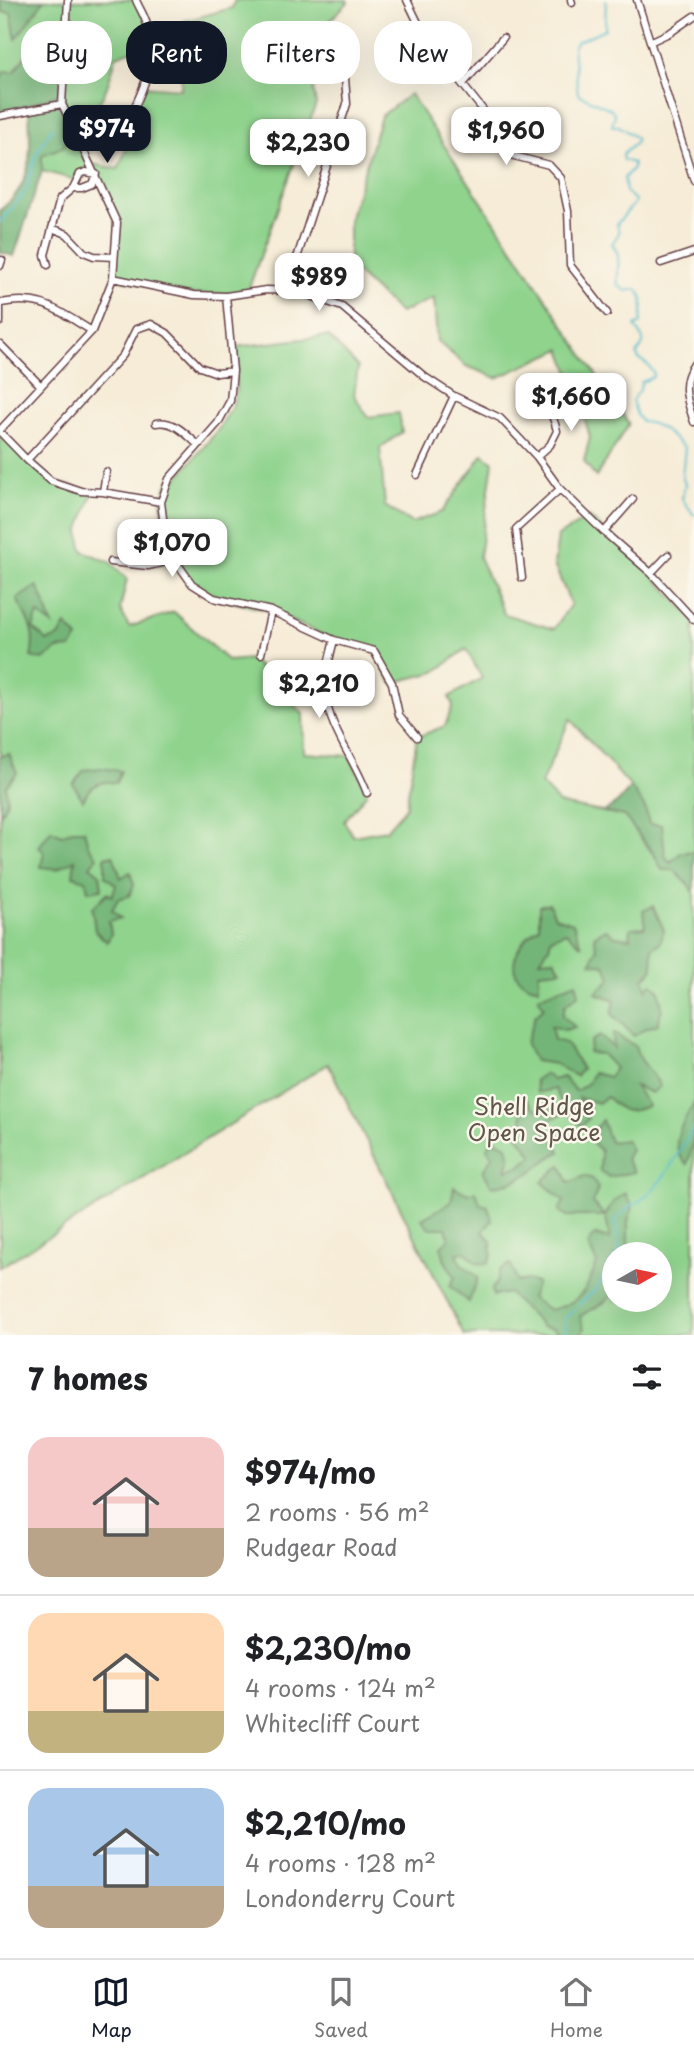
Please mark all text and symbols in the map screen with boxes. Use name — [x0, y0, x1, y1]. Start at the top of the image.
chip: Buy — [21, 21, 112, 84]
chip: Rent — [126, 21, 227, 84]
chip: Filters — [241, 21, 360, 84]
chip: New — [374, 21, 472, 84]
pin: $974 — [66, 106, 148, 165]
pin: $1,960 — [449, 108, 563, 167]
text: $974 — [79, 110, 135, 145]
text: $1,960 — [467, 112, 545, 147]
pin: $2,230 — [251, 120, 365, 179]
text: $2,230 — [266, 124, 350, 159]
pin: $989 — [278, 254, 360, 313]
text: $989 — [291, 258, 347, 293]
pin: $1,660 — [514, 374, 628, 433]
text: $1,660 — [531, 378, 611, 413]
pin: $1,070 — [115, 520, 229, 579]
text: $1,070 — [133, 524, 211, 559]
pin: $2,210 — [262, 660, 376, 720]
text: $2,210 — [279, 665, 359, 700]
park label: Shell Ridge Open Space — [467, 1088, 601, 1149]
north arrow — [602, 1242, 672, 1312]
map controls — [602, 1242, 672, 1312]
text: 7 homes — [28, 1355, 148, 1400]
icon: filters — [628, 1358, 666, 1396]
text: $974/mo — [245, 1449, 376, 1494]
icon: home — [84, 1465, 168, 1549]
text: 2 rooms · 56 m² — [245, 1494, 430, 1529]
text: Rudgear Road — [245, 1529, 398, 1564]
text: $2,230/mo — [245, 1625, 411, 1670]
icon: home — [84, 1641, 168, 1725]
text: 4 rooms · 124 m² — [245, 1670, 436, 1705]
text: Whitecliff Court — [245, 1705, 420, 1740]
text: $2,210/mo — [245, 1800, 406, 1845]
icon: home — [84, 1816, 168, 1900]
text: 4 rooms · 128 m² — [245, 1845, 436, 1880]
text: Londonderry Court — [245, 1880, 455, 1915]
tab: Map — [91, 1973, 132, 2043]
tab: Saved — [314, 1973, 368, 2043]
tab: Home — [550, 1973, 603, 2043]

